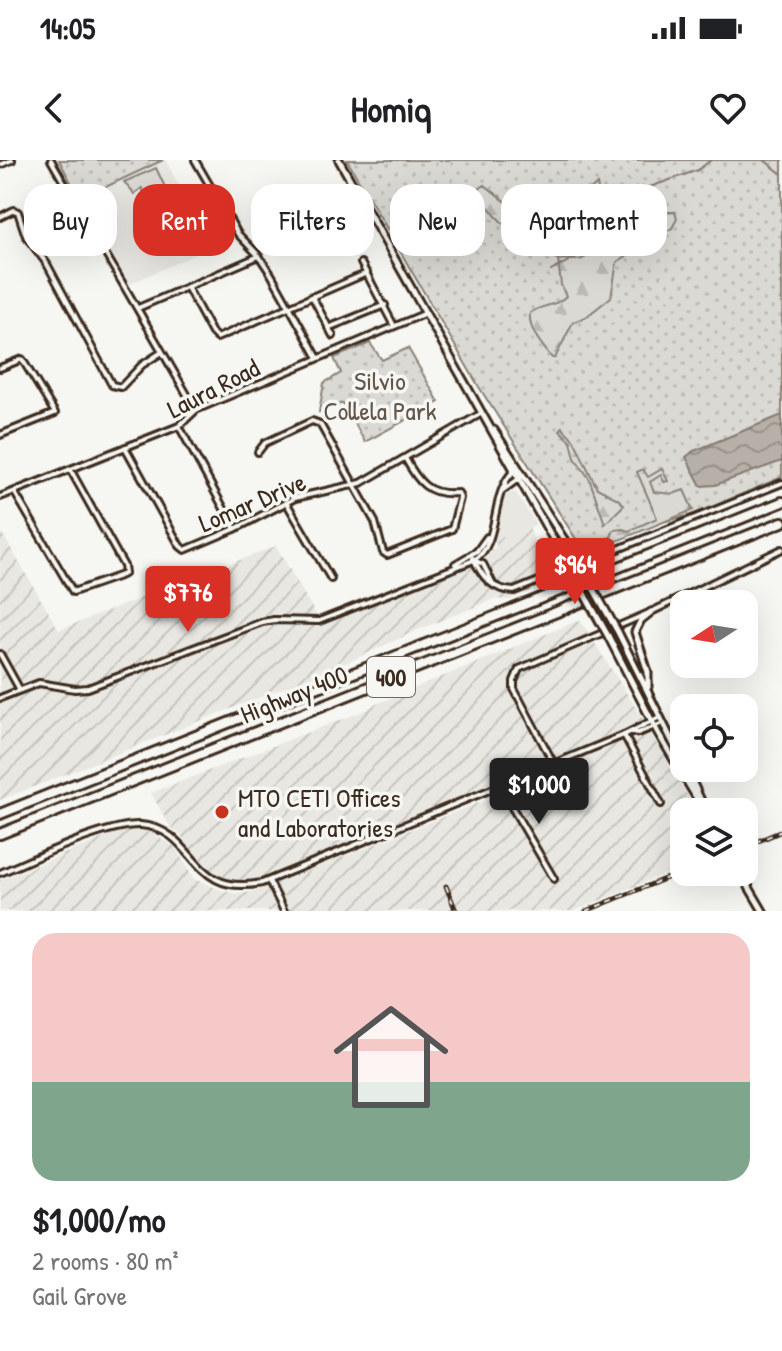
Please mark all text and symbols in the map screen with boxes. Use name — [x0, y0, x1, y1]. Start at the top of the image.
text: 14:05 — [40, 8, 95, 48]
text: Homiq — [351, 84, 431, 133]
icon: back — [32, 86, 76, 130]
icon: heart — [706, 86, 750, 130]
chip: Buy — [24, 184, 117, 256]
chip: Rent — [133, 184, 235, 256]
chip: Filters — [251, 184, 374, 256]
chip: New — [390, 184, 485, 256]
chip: Apartment — [501, 184, 667, 256]
street label: Laura Road — [161, 350, 265, 426]
park label: Silvio Collela Park — [324, 363, 437, 428]
street label: Lomar Drive — [193, 464, 311, 540]
pin: $964 — [528, 538, 622, 606]
text: $964 — [554, 546, 596, 581]
pin: $776 — [141, 566, 235, 634]
text: $776 — [163, 574, 213, 609]
north arrow — [670, 590, 758, 678]
map controls — [670, 590, 758, 886]
street label: Highway 400 — [235, 657, 353, 731]
road number: 400 — [367, 657, 415, 697]
button: locate — [670, 694, 758, 782]
pin: $1,000 — [474, 758, 604, 826]
text: $1,000 — [508, 766, 570, 801]
place label: MTO CETI Offices and Laboratories — [238, 780, 400, 845]
button: layers — [670, 798, 758, 886]
marker: MTO CETI Offices and Laboratories — [213, 803, 231, 821]
icon: home — [319, 985, 463, 1129]
text: $1,000/mo — [32, 1197, 165, 1243]
text: 2 rooms · 80 m² — [32, 1243, 179, 1278]
text: Gail Grove — [32, 1278, 127, 1313]

